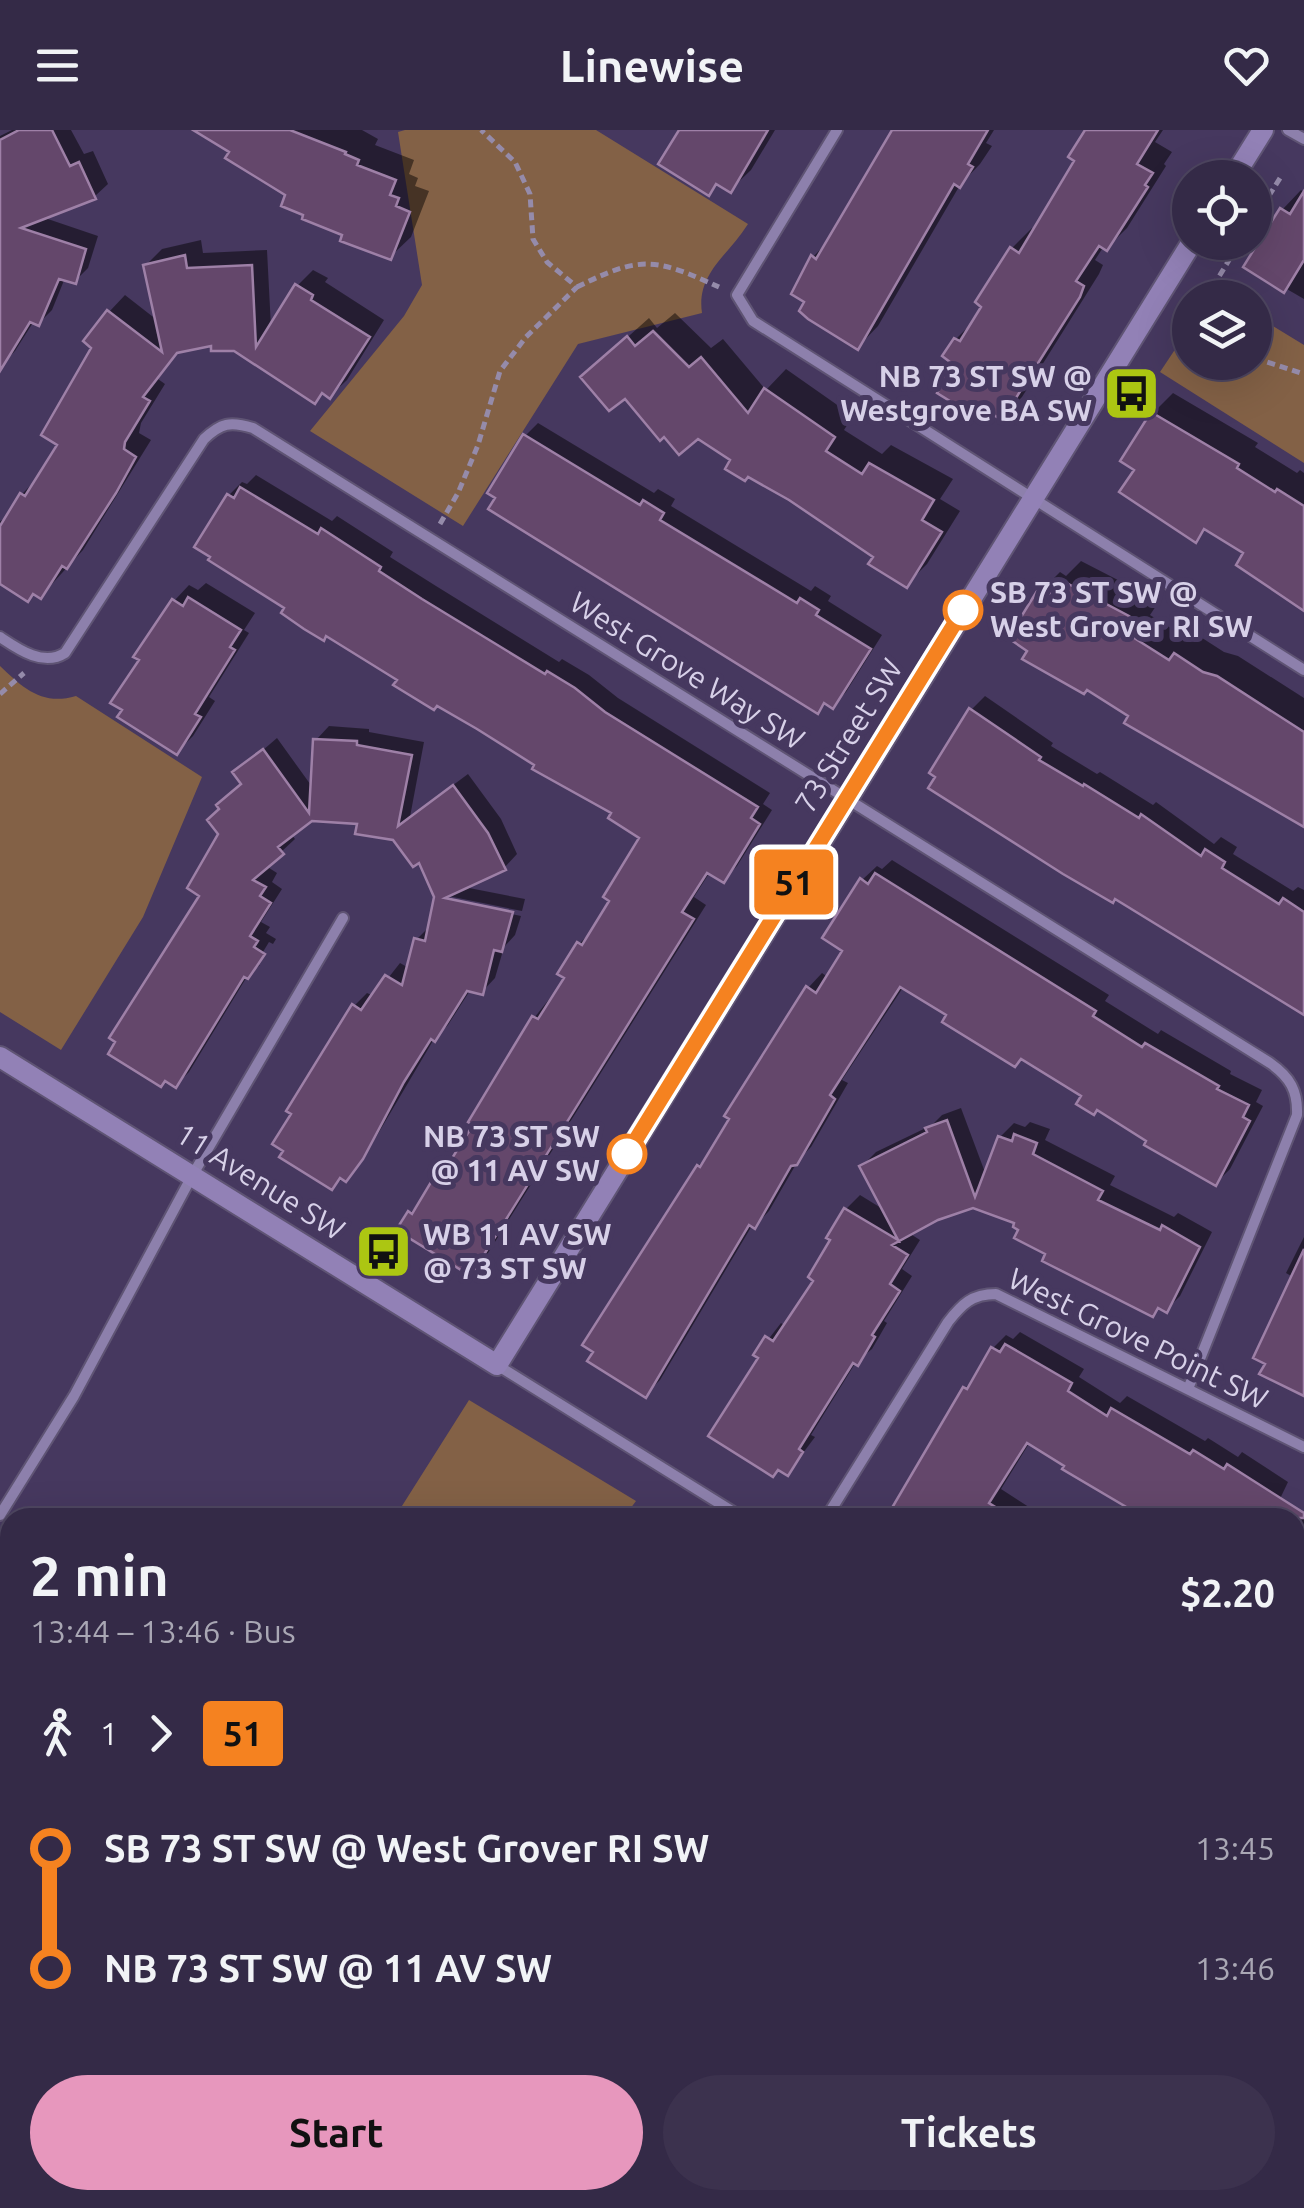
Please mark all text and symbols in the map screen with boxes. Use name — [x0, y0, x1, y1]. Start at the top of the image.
icon: menu — [30, 38, 85, 93]
icon: heart — [1219, 38, 1274, 93]
text: Linewise — [560, 40, 744, 91]
map controls — [1172, 160, 1272, 380]
button: locate — [1172, 160, 1272, 260]
button: layers — [1172, 280, 1272, 380]
place label: NB 73 ST SW @ Westgrove BA SW — [840, 359, 1092, 427]
bus stop icon: NB 73 ST SW @ Westgrove BA SW — [1101, 364, 1161, 424]
place label: SB 73 ST SW @ West Grover RI SW — [990, 575, 1253, 643]
street label: West Grove Way SW — [564, 584, 811, 756]
marker: SB 73 ST SW @ West Grover RI SW — [944, 591, 982, 629]
street label: 73 Street SW — [787, 652, 909, 819]
line badge: 51 — [749, 850, 839, 914]
text: 51 — [774, 862, 814, 902]
street label: 11 Avenue SW — [170, 1116, 351, 1246]
place label: NB 73 ST SW @ 11 AV SW — [423, 1119, 600, 1187]
marker: NB 73 ST SW @ 11 AV SW — [608, 1135, 646, 1173]
place label: WB 11 AV SW @ 73 ST SW — [423, 1217, 612, 1285]
bus stop icon: WB 11 AV SW @ 73 ST SW — [354, 1222, 414, 1282]
street label: West Grove Point SW — [1003, 1261, 1273, 1416]
text: 2 min — [30, 1545, 169, 1606]
text: $2.20 — [1180, 1572, 1275, 1614]
text: 13:44 – 13:46 · Bus — [30, 1613, 296, 1649]
icon: walk — [30, 1706, 85, 1761]
icon: forward — [133, 1706, 188, 1761]
text: 51 — [223, 1713, 263, 1753]
text: 1 — [100, 1715, 118, 1751]
text: SB 73 ST SW @ West Grover RI SW — [104, 1827, 709, 1869]
text: 13:45 — [1195, 1830, 1275, 1866]
text: NB 73 ST SW @ 11 AV SW — [104, 1947, 552, 1989]
text: 13:46 — [1195, 1950, 1275, 1986]
button: Start — [30, 2075, 643, 2190]
button: Tickets — [663, 2075, 1275, 2190]

